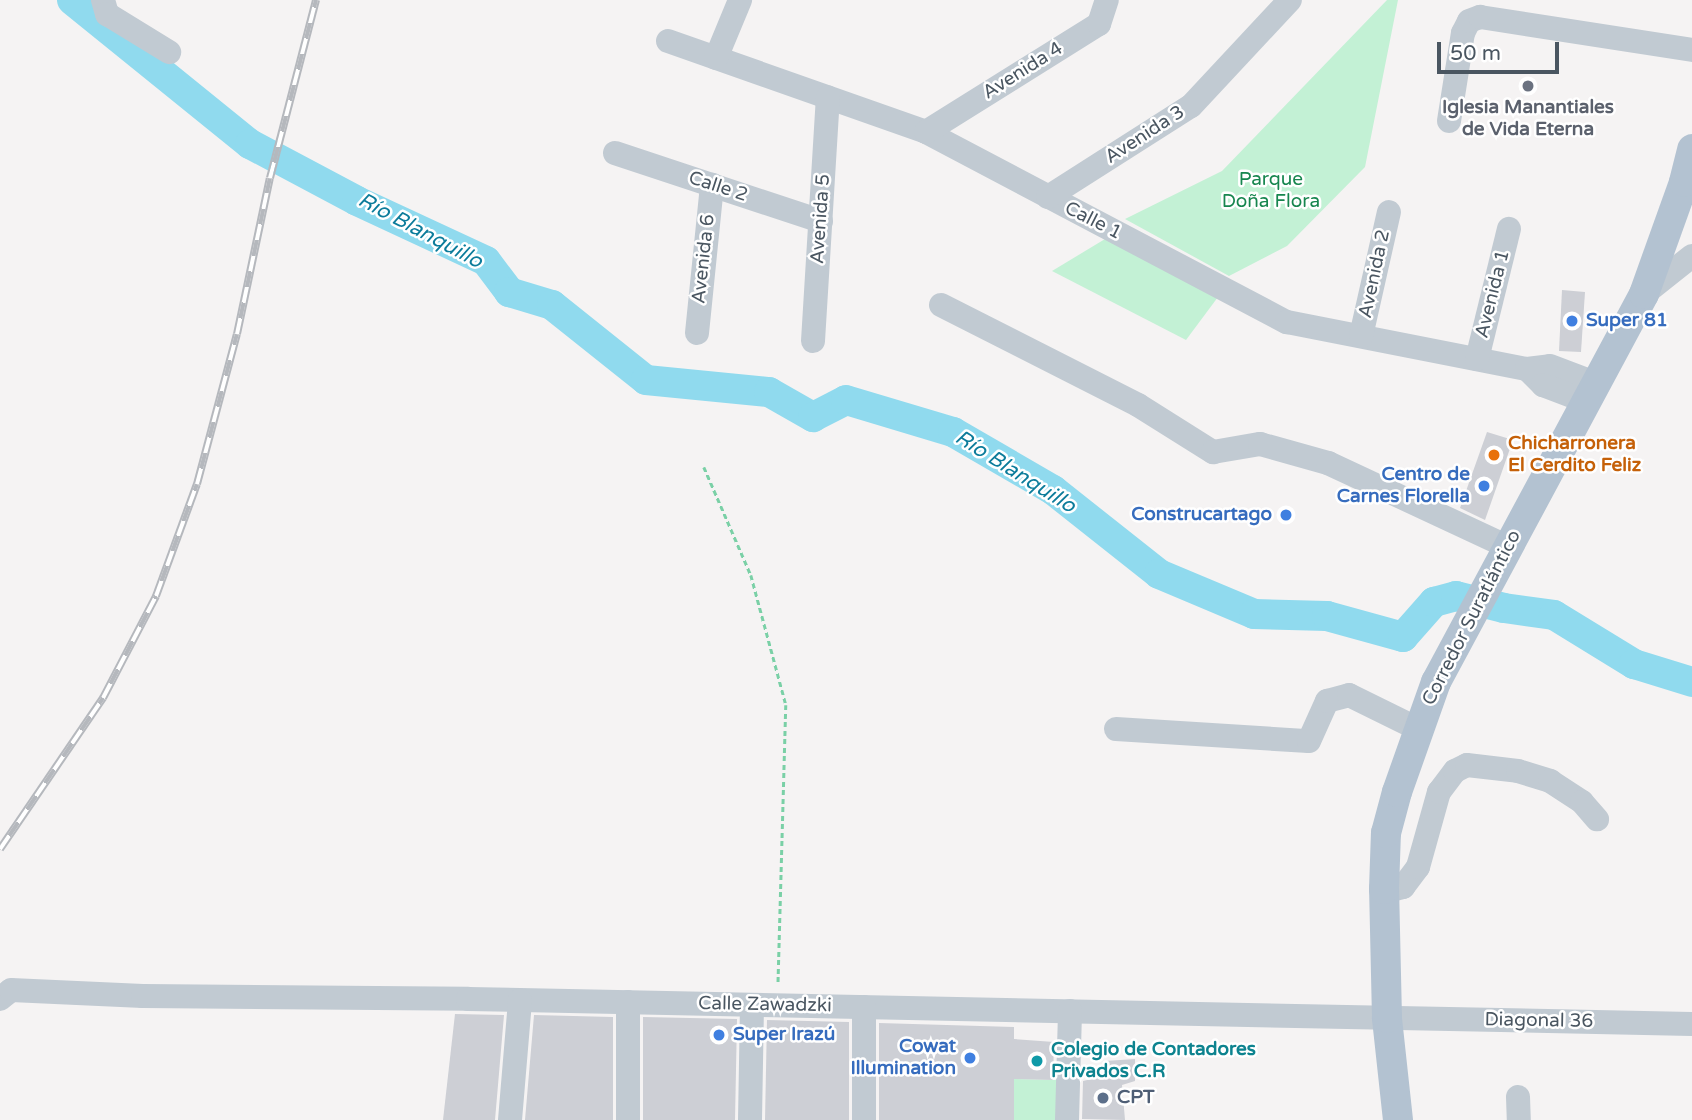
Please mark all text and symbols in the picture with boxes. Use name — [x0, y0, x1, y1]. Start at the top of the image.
scale bar — [1440, 28, 1562, 72]
street label: Avenida 4 — [979, 37, 1067, 105]
text: 50 m — [1450, 41, 1501, 66]
marker: Iglesia Manantiales de Vida Eterna — [1520, 78, 1536, 94]
place label: Iglesia Manantiales de Vida Eterna — [1442, 97, 1614, 141]
street label: Avenida 3 — [1101, 101, 1189, 169]
street label: Calle 2 — [685, 167, 751, 207]
park label: Parque Doña Flora — [1222, 169, 1320, 213]
street label: Avenida 5 — [806, 173, 836, 265]
water label: Río Blanquillo — [354, 188, 486, 274]
street label: Calle 1 — [1061, 197, 1125, 245]
street label: Avenida 6 — [688, 213, 720, 305]
street label: Avenida 2 — [1354, 228, 1396, 320]
street label: Avenida 1 — [1471, 248, 1515, 340]
place label: Super 81 — [1586, 310, 1668, 332]
marker: Super 81 — [1564, 313, 1580, 329]
water label: Río Blanquillo — [950, 425, 1080, 519]
place label: Chicharronera El Cerdito Feliz — [1508, 433, 1641, 477]
marker: Chicharronera El Cerdito Feliz — [1486, 447, 1502, 463]
place label: Centro de Carnes Florella — [1337, 464, 1470, 508]
marker: Centro de Carnes Florella — [1476, 478, 1492, 494]
place label: Construcartago — [1131, 504, 1272, 526]
marker: Construcartago — [1278, 507, 1294, 523]
street label: Corredor Suratlántico — [1418, 527, 1526, 709]
street label: Calle Zawadzki — [698, 992, 832, 1018]
street label: Diagonal 36 — [1484, 1009, 1594, 1033]
place label: Super Irazú — [733, 1024, 835, 1046]
marker: Super Irazú — [711, 1027, 727, 1043]
place label: Cowat Illumination — [850, 1036, 956, 1080]
place label: Colegio de Contadores Privados C.R — [1051, 1039, 1256, 1083]
marker: Cowat Illumination — [962, 1050, 978, 1066]
marker: Colegio de Contadores Privados C.R — [1029, 1053, 1045, 1069]
place label: CPT — [1117, 1087, 1155, 1109]
marker: CPT — [1095, 1090, 1111, 1106]

